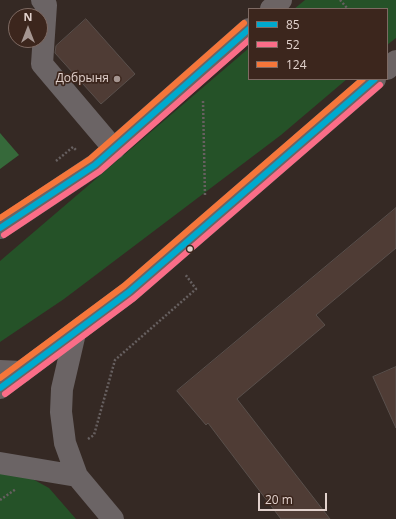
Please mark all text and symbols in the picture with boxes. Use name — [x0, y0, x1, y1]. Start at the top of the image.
north arrow — [8, 8, 48, 48]
legend — [248, 8, 388, 80]
text: N — [24, 9, 32, 24]
text: 85 — [286, 16, 300, 33]
text: 52 — [286, 36, 300, 53]
text: 124 — [286, 56, 307, 73]
place label: Добрыня — [56, 72, 109, 86]
marker: Добрыня — [112, 74, 122, 84]
unlabelled marker — [185, 244, 195, 254]
scale bar — [260, 485, 329, 511]
text: 20 m — [265, 491, 293, 508]

